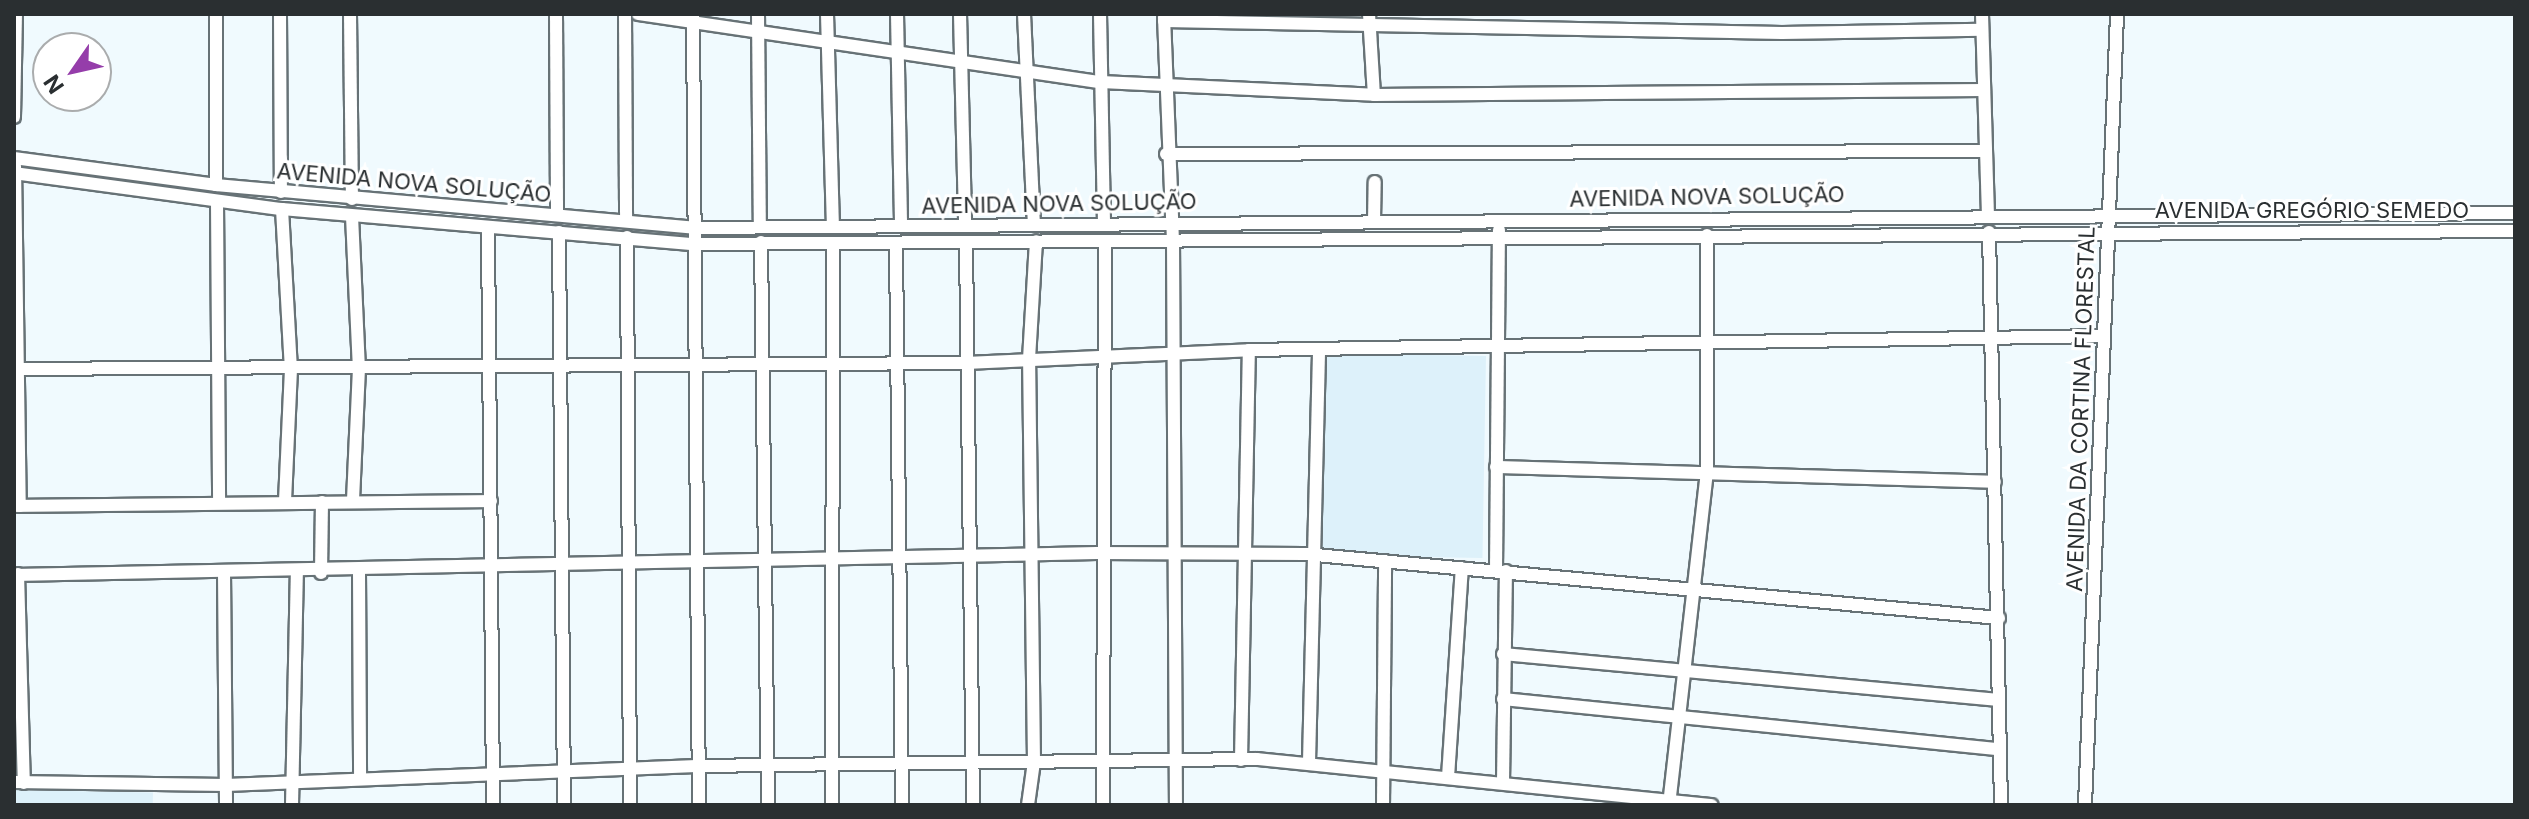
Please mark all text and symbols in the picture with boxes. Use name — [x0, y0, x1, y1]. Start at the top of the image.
north arrow — [32, 32, 112, 112]
text: N — [38, 70, 69, 99]
street label: AVENIDA NOVA SOLUÇÃO — [276, 158, 552, 208]
street label: AVENIDA NOVA SOLUÇÃO — [1569, 181, 1845, 213]
street label: AVENIDA NOVA SOLUÇÃO — [921, 188, 1197, 220]
street label: AVENIDA GREGÓRIO SEMEDO — [2155, 198, 2469, 224]
street label: AVENIDA DA CORTINA FLORESTAL — [2061, 226, 2101, 592]

